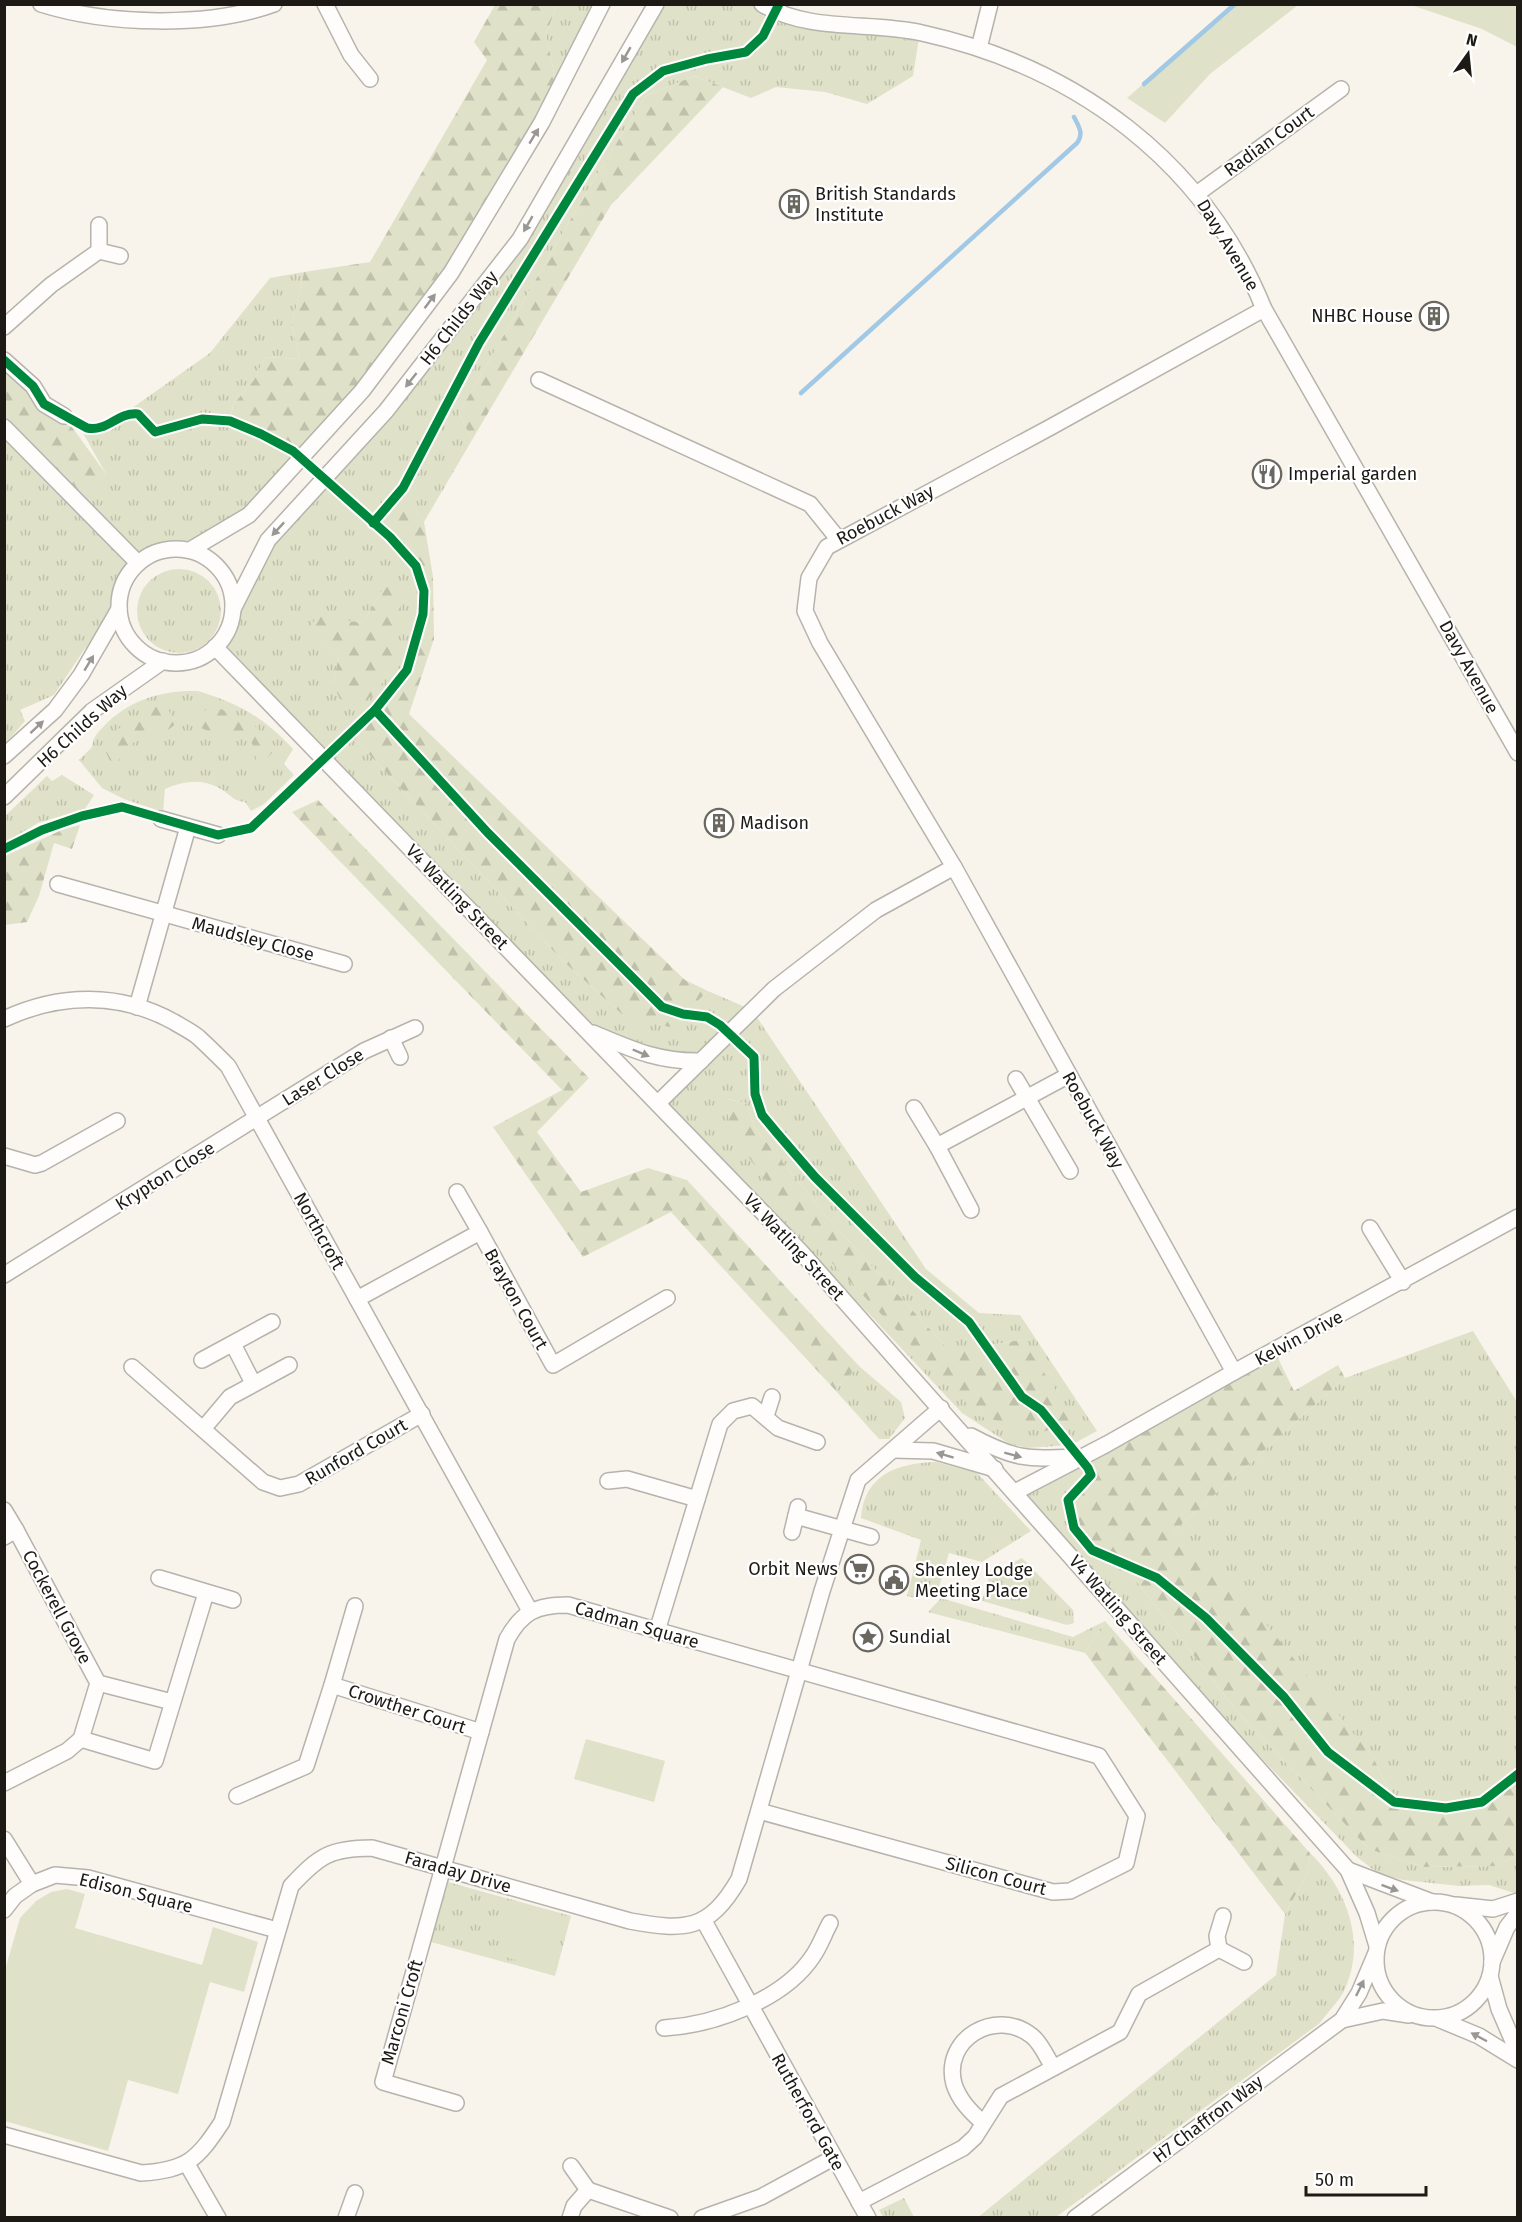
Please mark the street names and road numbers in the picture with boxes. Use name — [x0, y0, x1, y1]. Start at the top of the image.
street label: Radian Court — [1220, 101, 1319, 181]
street label: Davy Avenue — [1192, 195, 1264, 295]
street label: H6 Childs Way — [415, 266, 503, 370]
street label: Roebuck Way — [832, 480, 938, 550]
street label: Davy Avenue — [1434, 617, 1504, 717]
street label: H6 Childs Way — [32, 680, 132, 772]
street label: V4 Watling Street — [401, 840, 513, 955]
street label: Maudsley Close — [189, 912, 317, 966]
street label: Laser Close — [278, 1043, 368, 1111]
street label: Roebuck Way — [1057, 1068, 1129, 1172]
street label: Krypton Close — [111, 1137, 219, 1215]
street label: Northcroft — [289, 1189, 349, 1274]
street label: V4 Watling Street — [739, 1189, 850, 1305]
street label: Brayton Court — [479, 1245, 553, 1354]
street label: Kelvin Drive — [1251, 1306, 1347, 1370]
street label: Runford Court — [301, 1414, 411, 1490]
street label: Cockerell Grove — [18, 1546, 96, 1668]
street label: V4 Watling Street — [1064, 1551, 1172, 1670]
street label: Cadman Square — [572, 1597, 702, 1653]
street label: Crowther Court — [345, 1680, 469, 1739]
street label: Faraday Drive — [402, 1846, 514, 1898]
street label: Silicon Court — [943, 1852, 1049, 1900]
street label: Edison Square — [77, 1868, 195, 1918]
street label: Marconi Croft — [376, 1956, 428, 2067]
street label: Rutherford Gate — [767, 2050, 849, 2174]
street label: H7 Chaffron Way — [1149, 2070, 1268, 2168]

